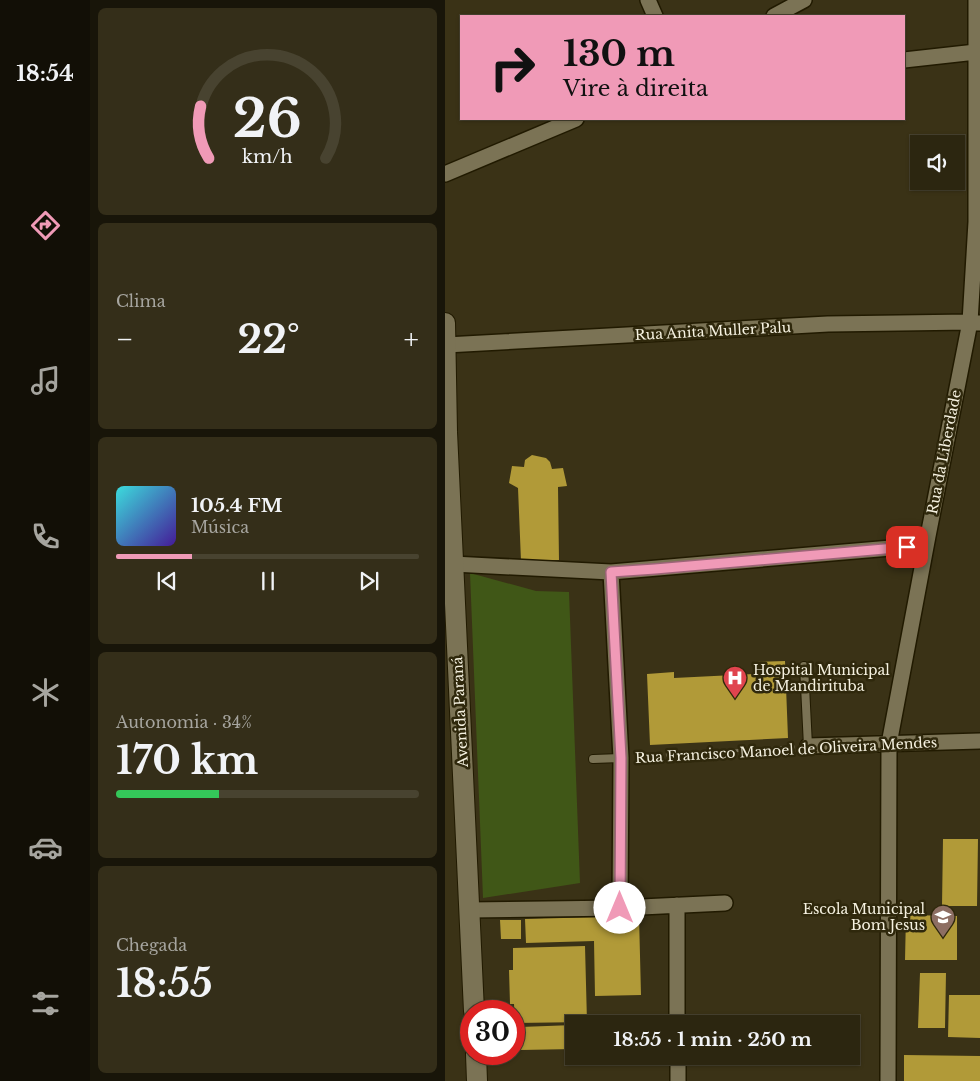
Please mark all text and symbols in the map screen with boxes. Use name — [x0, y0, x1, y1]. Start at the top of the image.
text: 130 m — [563, 32, 675, 75]
icon: right — [480, 35, 545, 100]
text: 18:54 — [16, 60, 74, 87]
text: Vire à direita — [563, 75, 708, 102]
text: 26 — [233, 87, 302, 151]
map controls — [910, 135, 965, 190]
button: sound — [910, 135, 965, 190]
text: km/h — [242, 146, 293, 168]
icon: directions — [28, 208, 63, 243]
text: Clima — [116, 291, 166, 311]
text: 22° — [238, 316, 300, 363]
street label: Rua Anita Muller Palu — [634, 318, 792, 344]
text: − — [116, 322, 134, 357]
text: + — [404, 322, 419, 357]
icon: music — [28, 363, 63, 398]
street label: Rua da Liberdade — [923, 388, 965, 516]
text: 105.4 FM — [191, 494, 282, 517]
text: Música — [191, 517, 249, 537]
icon: phone — [28, 519, 63, 554]
pin — [886, 526, 928, 568]
icon: arrive — [893, 533, 921, 561]
icon: previous — [153, 567, 181, 595]
icon: pause — [254, 567, 282, 595]
icon: next — [355, 567, 383, 595]
street label: Avenida Paraná — [448, 656, 472, 769]
place label: Hospital Municipal de Mandirituba — [753, 661, 890, 695]
hospital icon: Hospital Municipal de Mandirituba — [722, 665, 748, 699]
icon: climate — [28, 675, 63, 710]
text: Autonomia · 34% — [116, 712, 252, 732]
street label: Rua Francisco Manoel de Oliveira Mendes — [634, 733, 938, 767]
text: 170 km — [116, 737, 258, 784]
icon: car — [28, 830, 63, 865]
position arrow — [593, 881, 645, 933]
place label: Escola Municipal Bom Jesus — [803, 900, 925, 934]
school or university icon: Escola Municipal Bom Jesus — [930, 904, 956, 938]
text: Chegada — [116, 935, 187, 955]
text: 18:55 — [116, 960, 213, 1007]
icon: filters — [28, 986, 63, 1021]
speed limit sign: 30 — [460, 1000, 525, 1065]
text: 18:55 · 1 min · 250 m — [613, 1028, 812, 1051]

